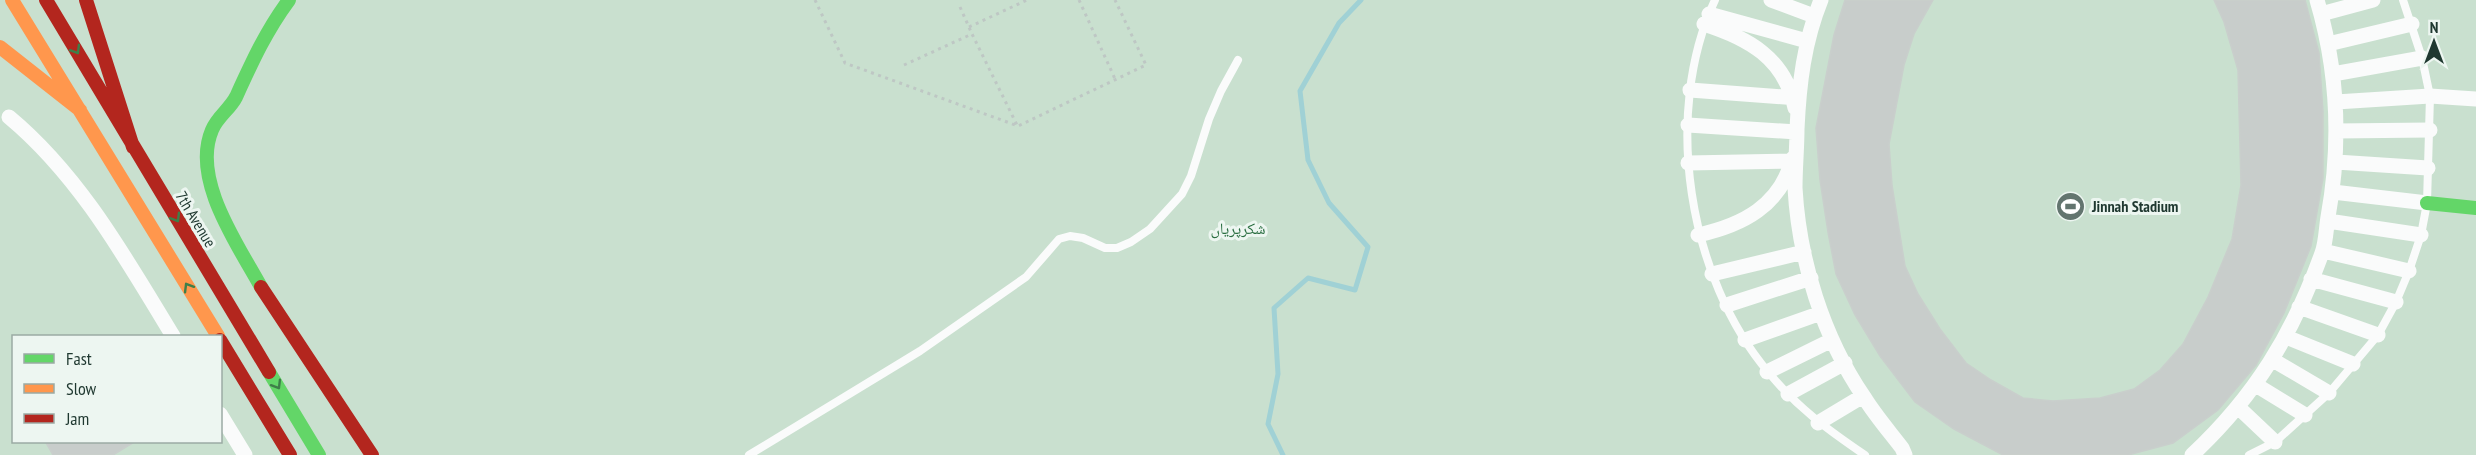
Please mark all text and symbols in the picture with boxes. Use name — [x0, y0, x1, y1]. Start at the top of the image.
north arrow — [2404, 12, 2464, 72]
text: N — [2430, 17, 2438, 37]
one-way arrow — [68, 44, 80, 54]
street label: 7th Avenue — [171, 187, 221, 251]
sports icon: Jinnah Stadium — [2055, 190, 2087, 222]
place label: Jinnah Stadium — [2091, 196, 2178, 216]
one-way arrow — [168, 212, 180, 222]
park label: شکرپریاں — [1210, 218, 1266, 239]
one-way arrow — [183, 283, 195, 293]
legend — [12, 335, 222, 443]
text: Fast — [66, 347, 92, 370]
text: Slow — [66, 377, 97, 400]
one-way arrow — [269, 379, 281, 389]
text: Jam — [65, 407, 89, 430]

